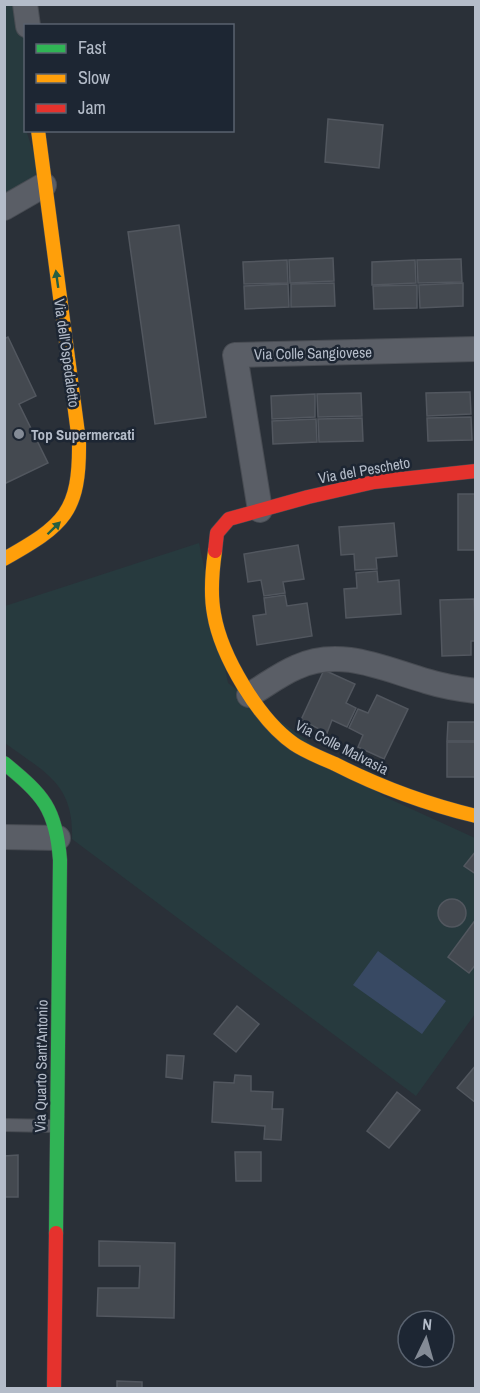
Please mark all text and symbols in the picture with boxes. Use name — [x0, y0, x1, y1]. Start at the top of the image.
legend — [24, 24, 234, 132]
text: Fast — [78, 35, 106, 60]
text: Slow — [78, 65, 110, 90]
text: Jam — [78, 95, 106, 120]
one-way arrow — [52, 269, 61, 288]
street label: Via dell'Ospedaletto — [49, 297, 85, 409]
street label: Via Colle Sangiovese — [254, 341, 372, 365]
place label: Top Supermercati — [31, 424, 135, 445]
marker: Top Supermercati — [12, 427, 26, 441]
street label: Via del Pescheto — [316, 452, 412, 488]
one-way arrow — [46, 521, 60, 535]
street label: Via Colle Malvasia — [292, 714, 392, 780]
street label: Via Quarto Sant'Antonio — [29, 999, 53, 1133]
north arrow — [396, 1309, 456, 1369]
text: N — [422, 1313, 433, 1335]

